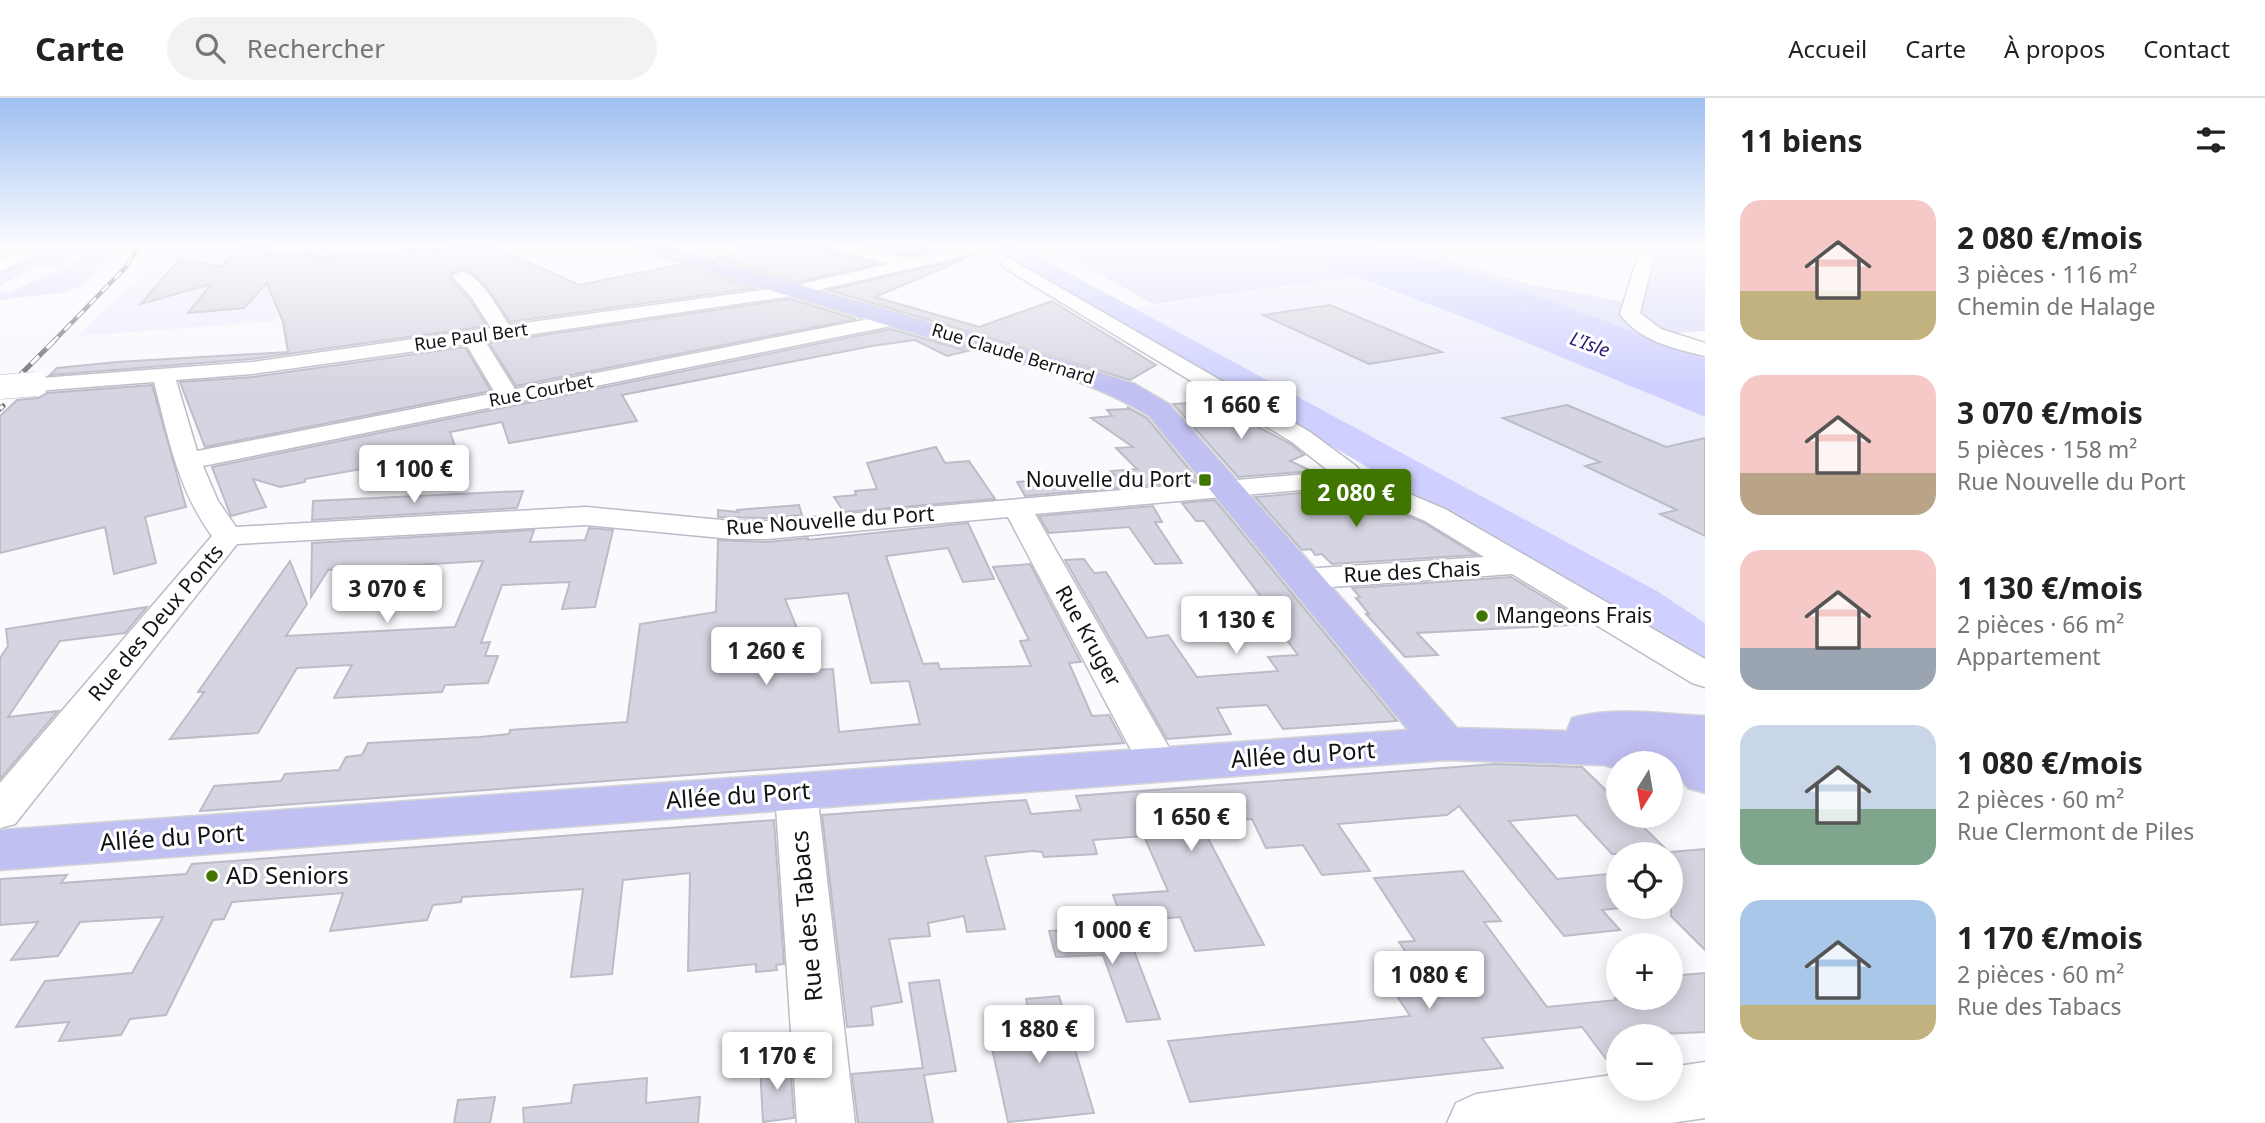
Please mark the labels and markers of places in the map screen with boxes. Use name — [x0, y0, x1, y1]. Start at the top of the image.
pin: 1 660 € — [1176, 382, 1306, 441]
pin: 1 100 € — [349, 446, 479, 505]
place label: Nouvelle du Port — [1026, 465, 1191, 493]
pin: 2 080 € — [1291, 470, 1421, 529]
marker: Nouvelle du Port — [1197, 472, 1213, 488]
pin: 3 070 € — [322, 566, 452, 625]
pin: 1 130 € — [1171, 596, 1301, 656]
place label: Mangeons Frais — [1496, 601, 1652, 629]
marker: Mangeons Frais — [1474, 608, 1490, 624]
pin: 1 260 € — [701, 628, 831, 687]
pin: 1 650 € — [1126, 794, 1256, 853]
place label: AD Seniors — [226, 858, 349, 891]
marker: AD Seniors — [204, 868, 220, 884]
pin: 1 000 € — [1047, 906, 1177, 966]
pin: 1 080 € — [1364, 951, 1494, 1011]
pin: 1 880 € — [974, 1006, 1104, 1065]
pin: 1 170 € — [712, 1032, 842, 1092]

